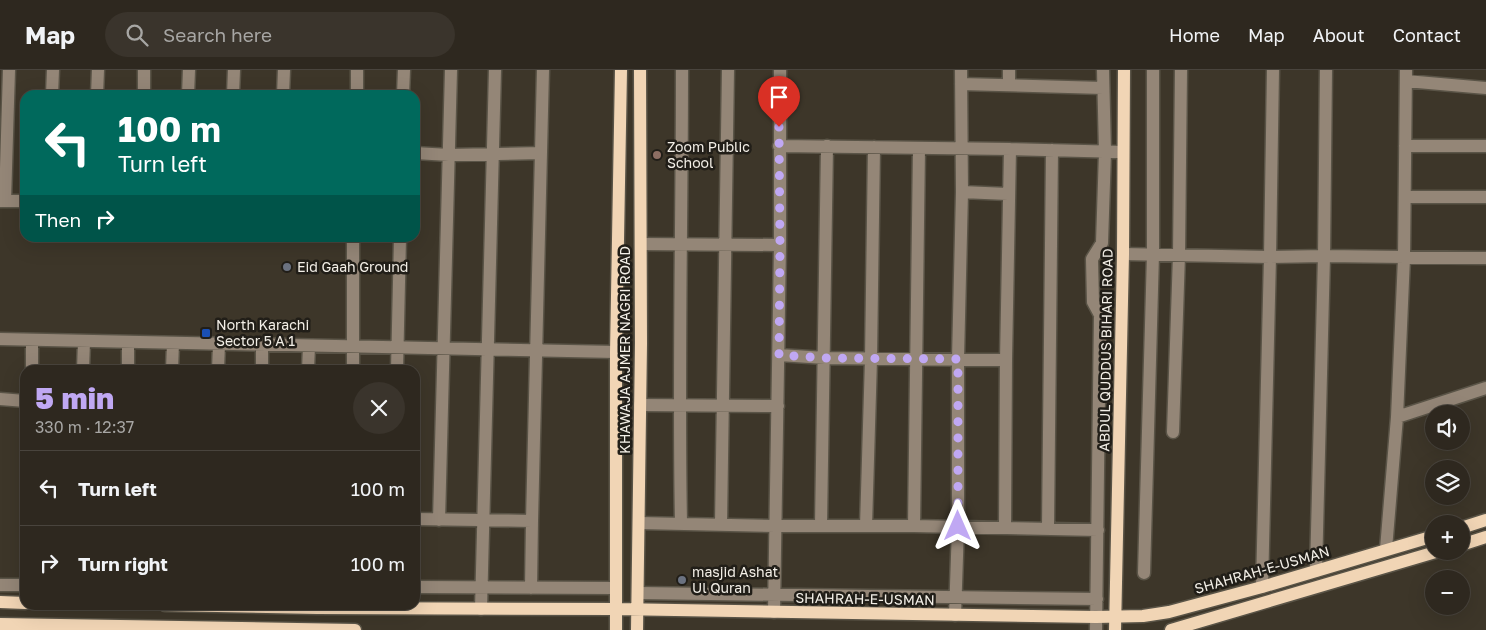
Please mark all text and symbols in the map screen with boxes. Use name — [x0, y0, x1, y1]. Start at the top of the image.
search box — [105, 12, 455, 57]
text: Map — [25, 20, 75, 49]
icon: search — [123, 21, 151, 49]
text: Search here — [163, 23, 272, 46]
text: Home — [1169, 24, 1220, 46]
text: Map — [1248, 24, 1285, 46]
text: About — [1313, 24, 1365, 46]
text: Contact — [1393, 24, 1461, 46]
pin — [758, 76, 800, 127]
icon: arrive — [765, 83, 793, 111]
text: 100 m — [118, 108, 221, 150]
icon: left — [35, 110, 100, 175]
place label: Zoom Public School — [667, 138, 750, 171]
marker: Zoom Public School — [651, 149, 663, 161]
text: Turn left — [118, 150, 207, 177]
icon: right — [91, 205, 119, 233]
text: Then — [35, 208, 81, 231]
street label: KHAWAJA AJMER NAGRI ROAD — [616, 246, 633, 454]
street label: ABDUL QUDDUS BIHARI ROAD — [1095, 248, 1116, 452]
place label: Eid Gaah Ground — [297, 258, 408, 275]
marker: Eid Gaah Ground — [281, 261, 293, 273]
place label: North Karachi Sector 5 A 1 — [216, 316, 309, 349]
marker: North Karachi Sector 5 A 1 — [200, 327, 212, 339]
text: 5 min — [35, 380, 114, 416]
button: close — [353, 382, 405, 434]
map controls — [1425, 405, 1470, 615]
button: sound — [1425, 405, 1470, 450]
text: 330 m · 12:37 — [35, 417, 134, 437]
button: layers — [1425, 460, 1470, 505]
icon: left — [35, 474, 63, 502]
text: Turn left — [78, 477, 157, 500]
text: 100 m — [351, 477, 405, 500]
position arrow — [931, 499, 983, 551]
button: + — [1425, 515, 1470, 560]
street label: SHAHRAH-E-USMAN — [1192, 542, 1331, 597]
icon: right — [35, 549, 63, 577]
text: Turn right — [78, 552, 168, 575]
text: 100 m — [351, 552, 405, 575]
place label: masjid Ashat Ul Quran — [692, 563, 778, 596]
button: − — [1425, 570, 1470, 615]
marker: masjid Ashat Ul Quran — [676, 574, 688, 586]
street label: SHAHRAH-E-USMAN — [795, 589, 935, 608]

